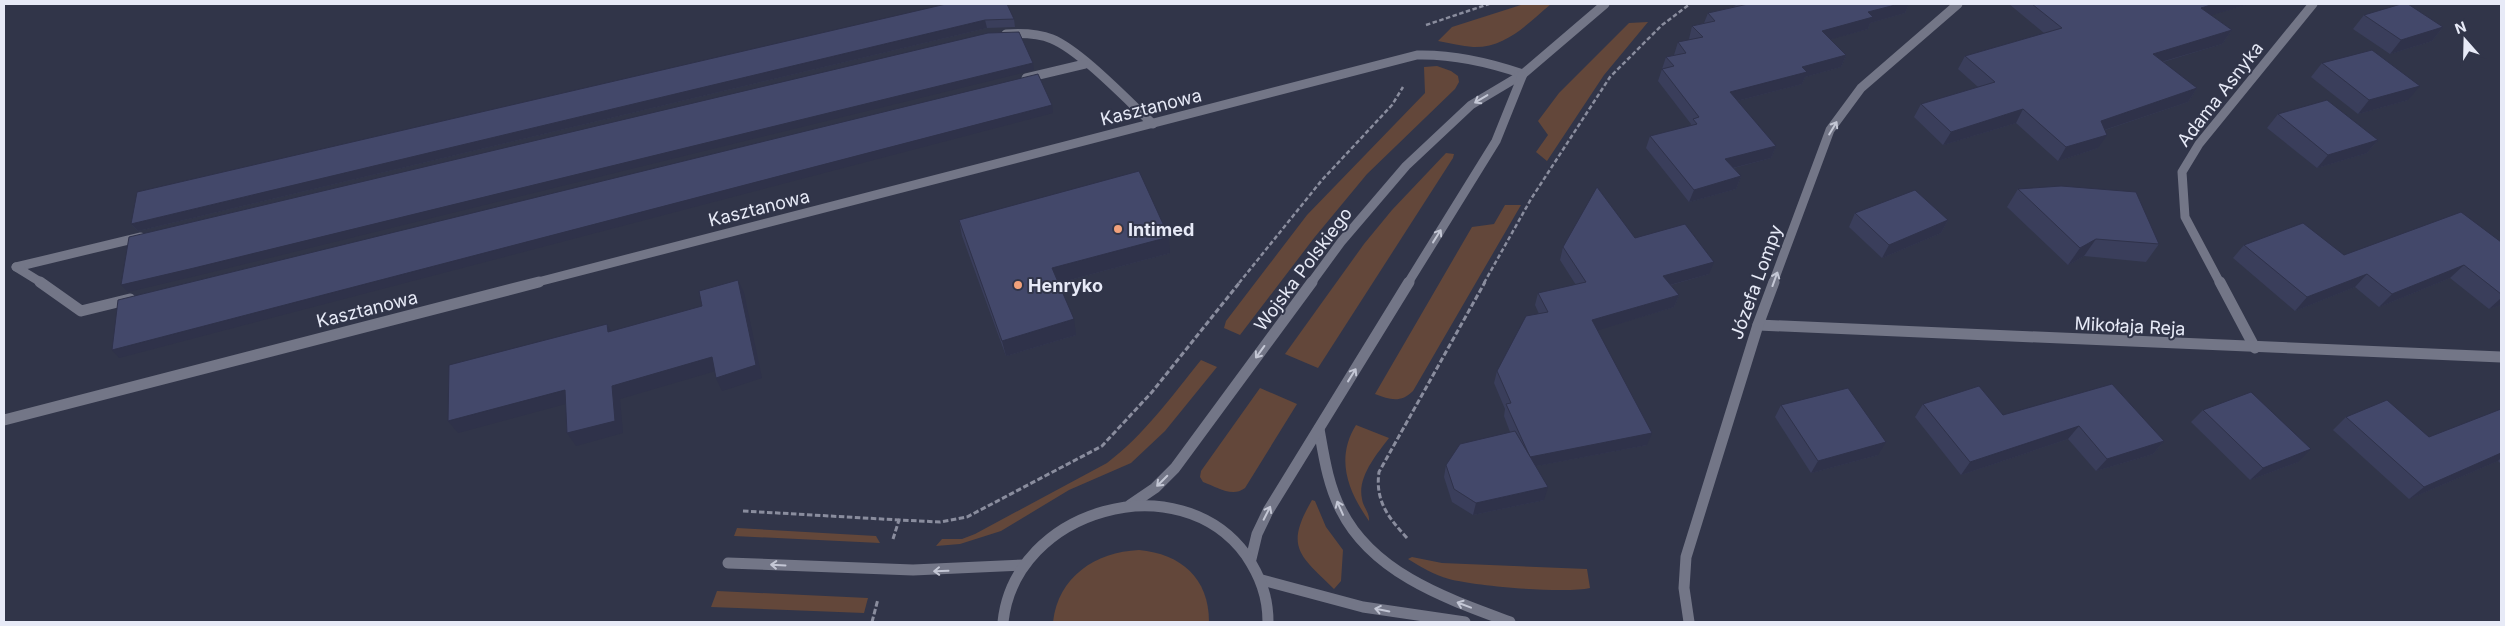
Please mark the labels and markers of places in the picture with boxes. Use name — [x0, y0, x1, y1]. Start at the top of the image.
place label: Intimed — [1128, 219, 1194, 240]
marker: Intimed — [1112, 223, 1124, 235]
place label: Henryko — [1028, 275, 1103, 296]
marker: Henryko — [1012, 279, 1024, 291]

